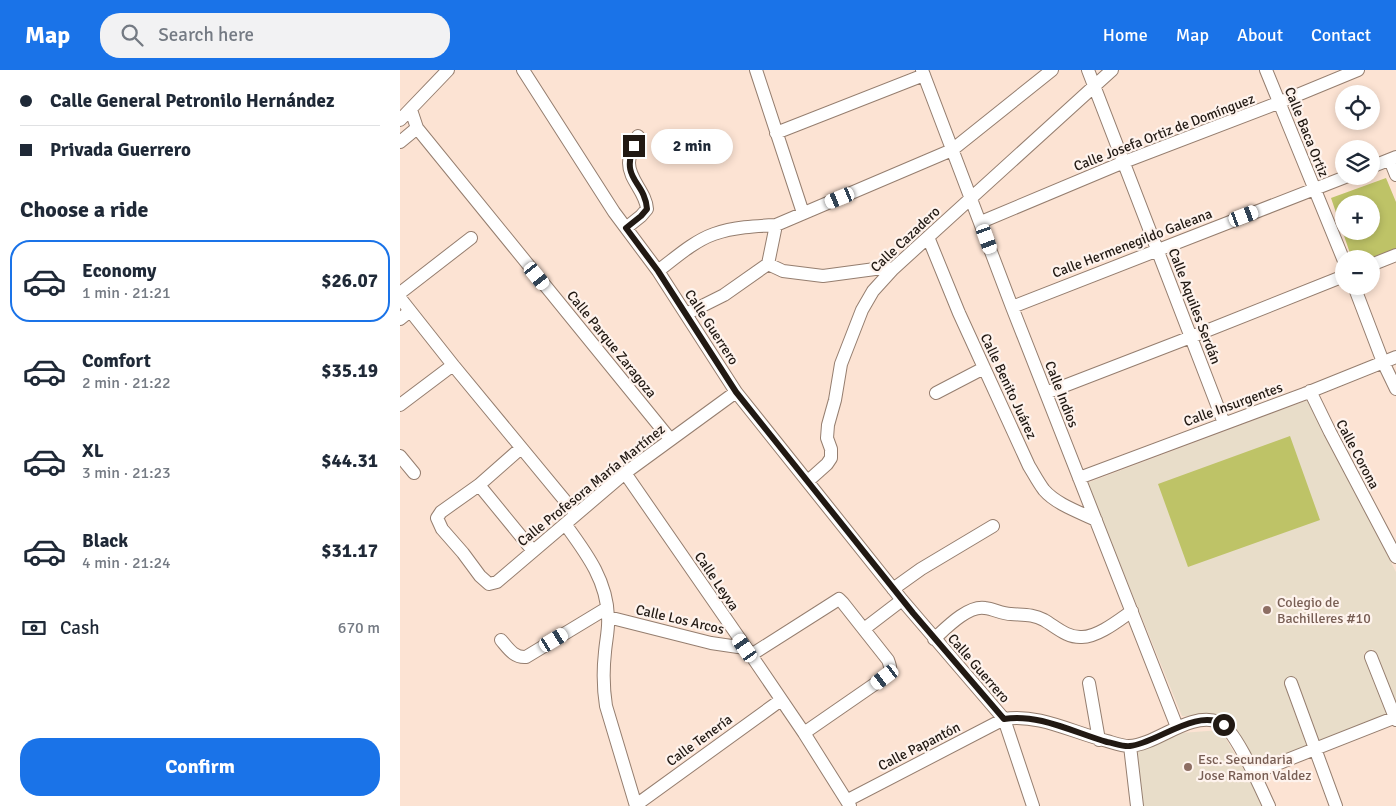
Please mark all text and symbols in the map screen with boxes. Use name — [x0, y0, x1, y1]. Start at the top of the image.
search box — [100, 13, 450, 58]
text: Map — [25, 20, 70, 50]
icon: search — [118, 21, 146, 49]
text: Search here — [158, 23, 254, 47]
text: Home — [1103, 24, 1148, 46]
text: Map — [1176, 24, 1209, 46]
text: About — [1237, 24, 1283, 46]
text: Contact — [1311, 24, 1371, 46]
street label: Calle Baca Ortiz — [1281, 85, 1332, 180]
map controls — [1335, 85, 1380, 295]
button: locate — [1335, 85, 1380, 130]
text: Calle General Petronilo Hernández — [50, 89, 335, 113]
street label: Calle Josefa Ortiz de Domínguez — [1071, 90, 1257, 175]
callout: 2 min — [652, 128, 734, 164]
route end — [623, 135, 645, 157]
text: 2 min — [673, 136, 711, 156]
text: Privada Guerrero — [50, 138, 191, 162]
button: layers — [1335, 140, 1380, 185]
car — [823, 185, 856, 211]
button: + — [1335, 195, 1380, 240]
text: Choose a ride — [20, 196, 148, 223]
street label: Calle Cazadero — [867, 203, 944, 276]
car — [1227, 204, 1260, 228]
street label: Calle Hermenegildo Galeana — [1050, 205, 1214, 282]
car — [974, 222, 999, 256]
street label: Calle Aquiles Serdán — [1165, 246, 1224, 367]
button: − — [1335, 250, 1380, 295]
icon: car — [22, 259, 67, 304]
text: Economy — [82, 259, 156, 283]
car — [521, 260, 552, 292]
text: $26.07 — [321, 269, 378, 293]
text: 1 min · 21:21 — [82, 283, 171, 303]
street label: Calle Guerrero — [681, 286, 742, 368]
street label: Calle Parque Zaragoza — [563, 287, 660, 401]
street label: Calle Benito Juárez — [977, 331, 1040, 442]
icon: car — [22, 349, 67, 394]
text: Comfort — [82, 349, 151, 373]
text: $35.19 — [321, 359, 378, 383]
street label: Calle Indios — [1041, 359, 1082, 430]
text: 2 min · 21:22 — [82, 373, 171, 393]
street label: Calle Insurgentes — [1181, 379, 1285, 430]
street label: Calle Corona — [1332, 417, 1383, 492]
street label: Calle Profesora María Martínez — [514, 421, 668, 550]
icon: car — [22, 439, 67, 484]
text: XL — [82, 439, 104, 463]
text: $44.31 — [321, 449, 378, 473]
text: 3 min · 21:23 — [82, 463, 171, 483]
icon: car — [22, 529, 67, 574]
text: Black — [82, 529, 128, 553]
text: $31.17 — [321, 539, 378, 563]
street label: Calle Leyva — [691, 549, 742, 614]
text: 4 min · 21:24 — [82, 553, 171, 573]
place label: Colegio de Bachilleres #10 — [1277, 594, 1371, 627]
street label: Calle Los Arcos — [634, 601, 726, 638]
marker: Colegio de Bachilleres #10 — [1261, 604, 1273, 616]
icon: cash — [20, 614, 48, 642]
text: Cash — [60, 616, 100, 640]
text: 670 m — [338, 618, 380, 638]
car — [537, 626, 570, 654]
street label: Calle Guerrero — [944, 630, 1013, 706]
car — [730, 631, 759, 665]
car — [868, 662, 901, 692]
street label: Calle Tenería — [663, 711, 735, 770]
route start — [1213, 714, 1235, 736]
street label: Calle Papantón — [875, 718, 963, 774]
button: Confirm — [20, 738, 380, 796]
place label: Esc. Secundaria Jose Ramon Valdez — [1198, 751, 1312, 784]
marker: Esc. Secundaria Jose Ramon Valdez — [1182, 761, 1194, 773]

